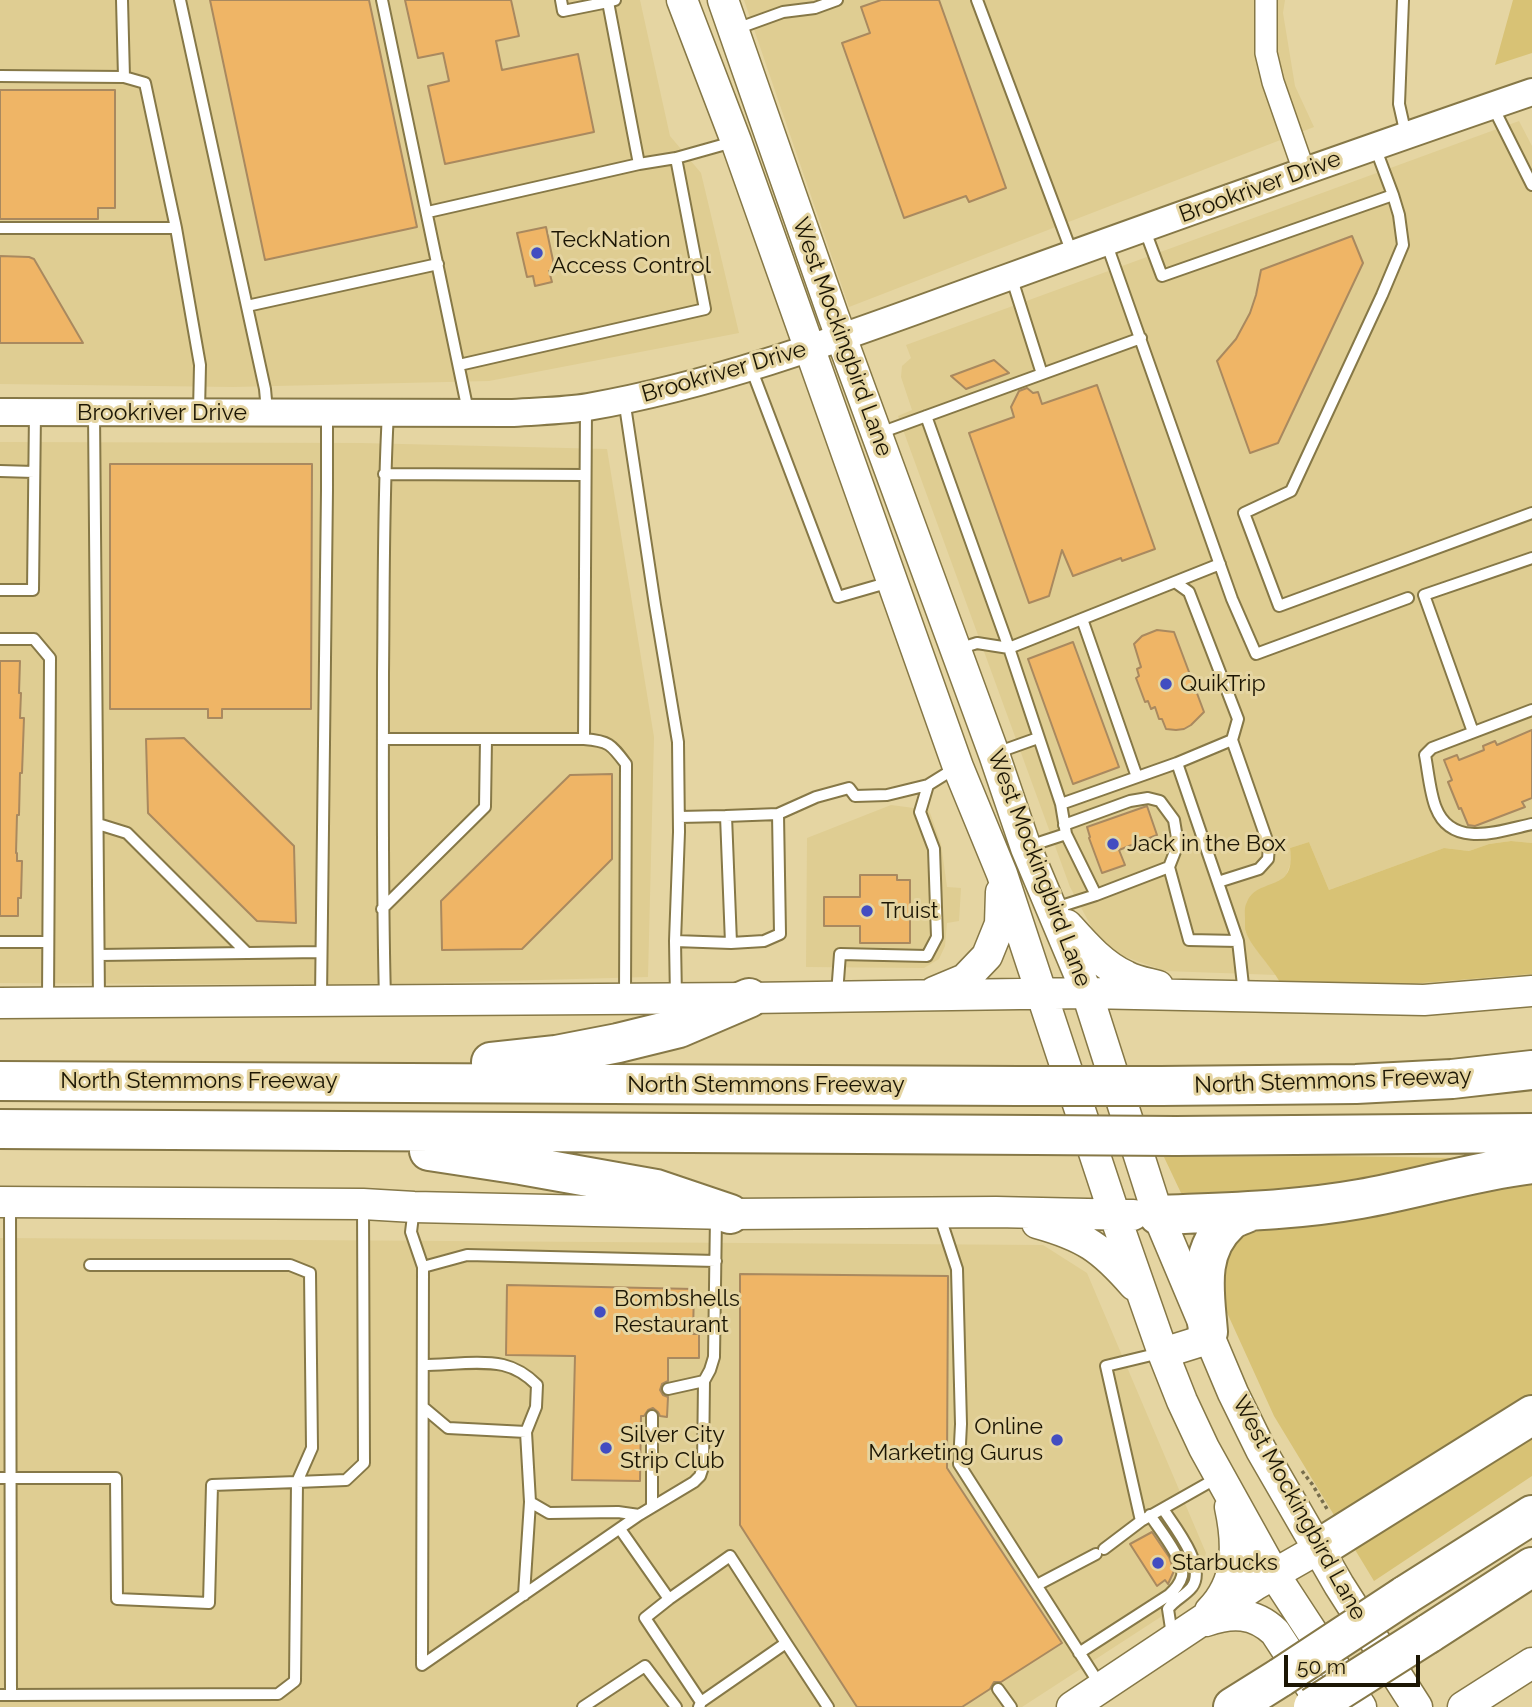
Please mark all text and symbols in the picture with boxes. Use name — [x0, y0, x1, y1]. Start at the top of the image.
street label: Brookriver Drive — [1175, 145, 1345, 229]
street label: West Mockingbird Lane — [786, 214, 898, 460]
place label: TeckNation Access Control — [551, 226, 711, 280]
marker: TeckNation Access Control — [529, 245, 545, 261]
street label: Brookriver Drive — [639, 335, 809, 409]
street label: Brookriver Drive — [77, 399, 247, 427]
place label: QuikTrip — [1180, 670, 1266, 698]
marker: QuikTrip — [1158, 676, 1174, 692]
street label: West Mockingbird Lane — [981, 746, 1097, 990]
place label: Jack in the Box — [1127, 830, 1286, 858]
marker: Jack in the Box — [1105, 836, 1121, 852]
place label: Truist — [881, 897, 939, 925]
marker: Truist — [859, 903, 875, 919]
street label: North Stemmons Freeway — [1194, 1062, 1472, 1100]
street label: North Stemmons Freeway — [60, 1067, 338, 1095]
street label: North Stemmons Freeway — [627, 1071, 905, 1099]
place label: Bombshells Restaurant — [614, 1285, 740, 1339]
marker: Bombshells Restaurant — [592, 1304, 608, 1320]
street label: West Mockingbird Lane — [1226, 1391, 1372, 1625]
place label: Online Marketing Gurus — [868, 1413, 1043, 1467]
place label: Silver City Strip Club — [620, 1421, 725, 1475]
marker: Online Marketing Gurus — [1049, 1432, 1065, 1448]
marker: Silver City Strip Club — [598, 1440, 614, 1456]
place label: Starbucks — [1172, 1549, 1278, 1577]
marker: Starbucks — [1150, 1555, 1166, 1571]
scale bar — [1287, 1640, 1424, 1684]
text: 50 m — [1297, 1654, 1346, 1679]

